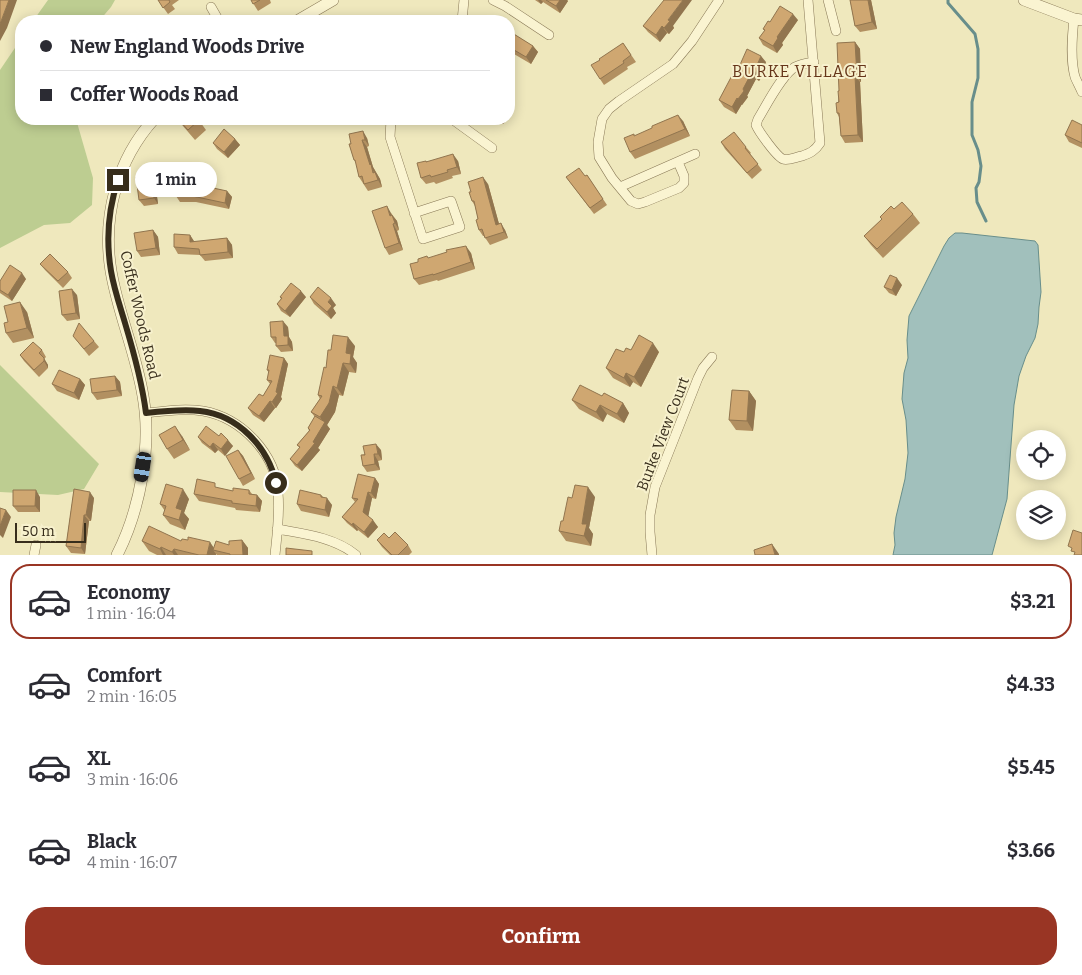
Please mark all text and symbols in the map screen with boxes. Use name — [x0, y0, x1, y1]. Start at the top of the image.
text: New England Woods Drive — [70, 35, 305, 58]
district label: BURKE VILLAGE — [732, 62, 868, 81]
text: Coffer Woods Road — [70, 83, 239, 106]
callout: 1 min — [136, 162, 218, 198]
route end — [107, 169, 129, 191]
text: 1 min — [156, 170, 196, 189]
street label: Coffer Woods Road — [116, 249, 164, 381]
street label: Burke View Court — [633, 374, 693, 494]
map controls — [1016, 430, 1066, 540]
button: locate — [1016, 430, 1066, 480]
car — [133, 451, 152, 483]
route start — [265, 472, 287, 494]
button: layers — [1016, 490, 1066, 540]
scale bar — [15, 520, 86, 543]
text: 50 m — [22, 523, 55, 540]
icon: car — [27, 579, 72, 624]
text: Economy — [87, 581, 170, 604]
text: $3.21 — [1010, 590, 1055, 613]
text: 1 min · 16:04 — [87, 604, 176, 623]
icon: car — [27, 662, 72, 707]
text: Comfort — [87, 664, 162, 687]
text: $4.33 — [1006, 673, 1055, 696]
text: 2 min · 16:05 — [87, 687, 177, 706]
icon: car — [27, 745, 72, 790]
text: XL — [87, 747, 111, 770]
text: $5.45 — [1007, 756, 1055, 779]
text: 3 min · 16:06 — [87, 770, 178, 789]
icon: car — [27, 828, 72, 873]
text: Black — [87, 830, 137, 853]
text: $3.66 — [1007, 839, 1055, 862]
text: 4 min · 16:07 — [87, 853, 177, 872]
button: Confirm — [25, 907, 1057, 965]

